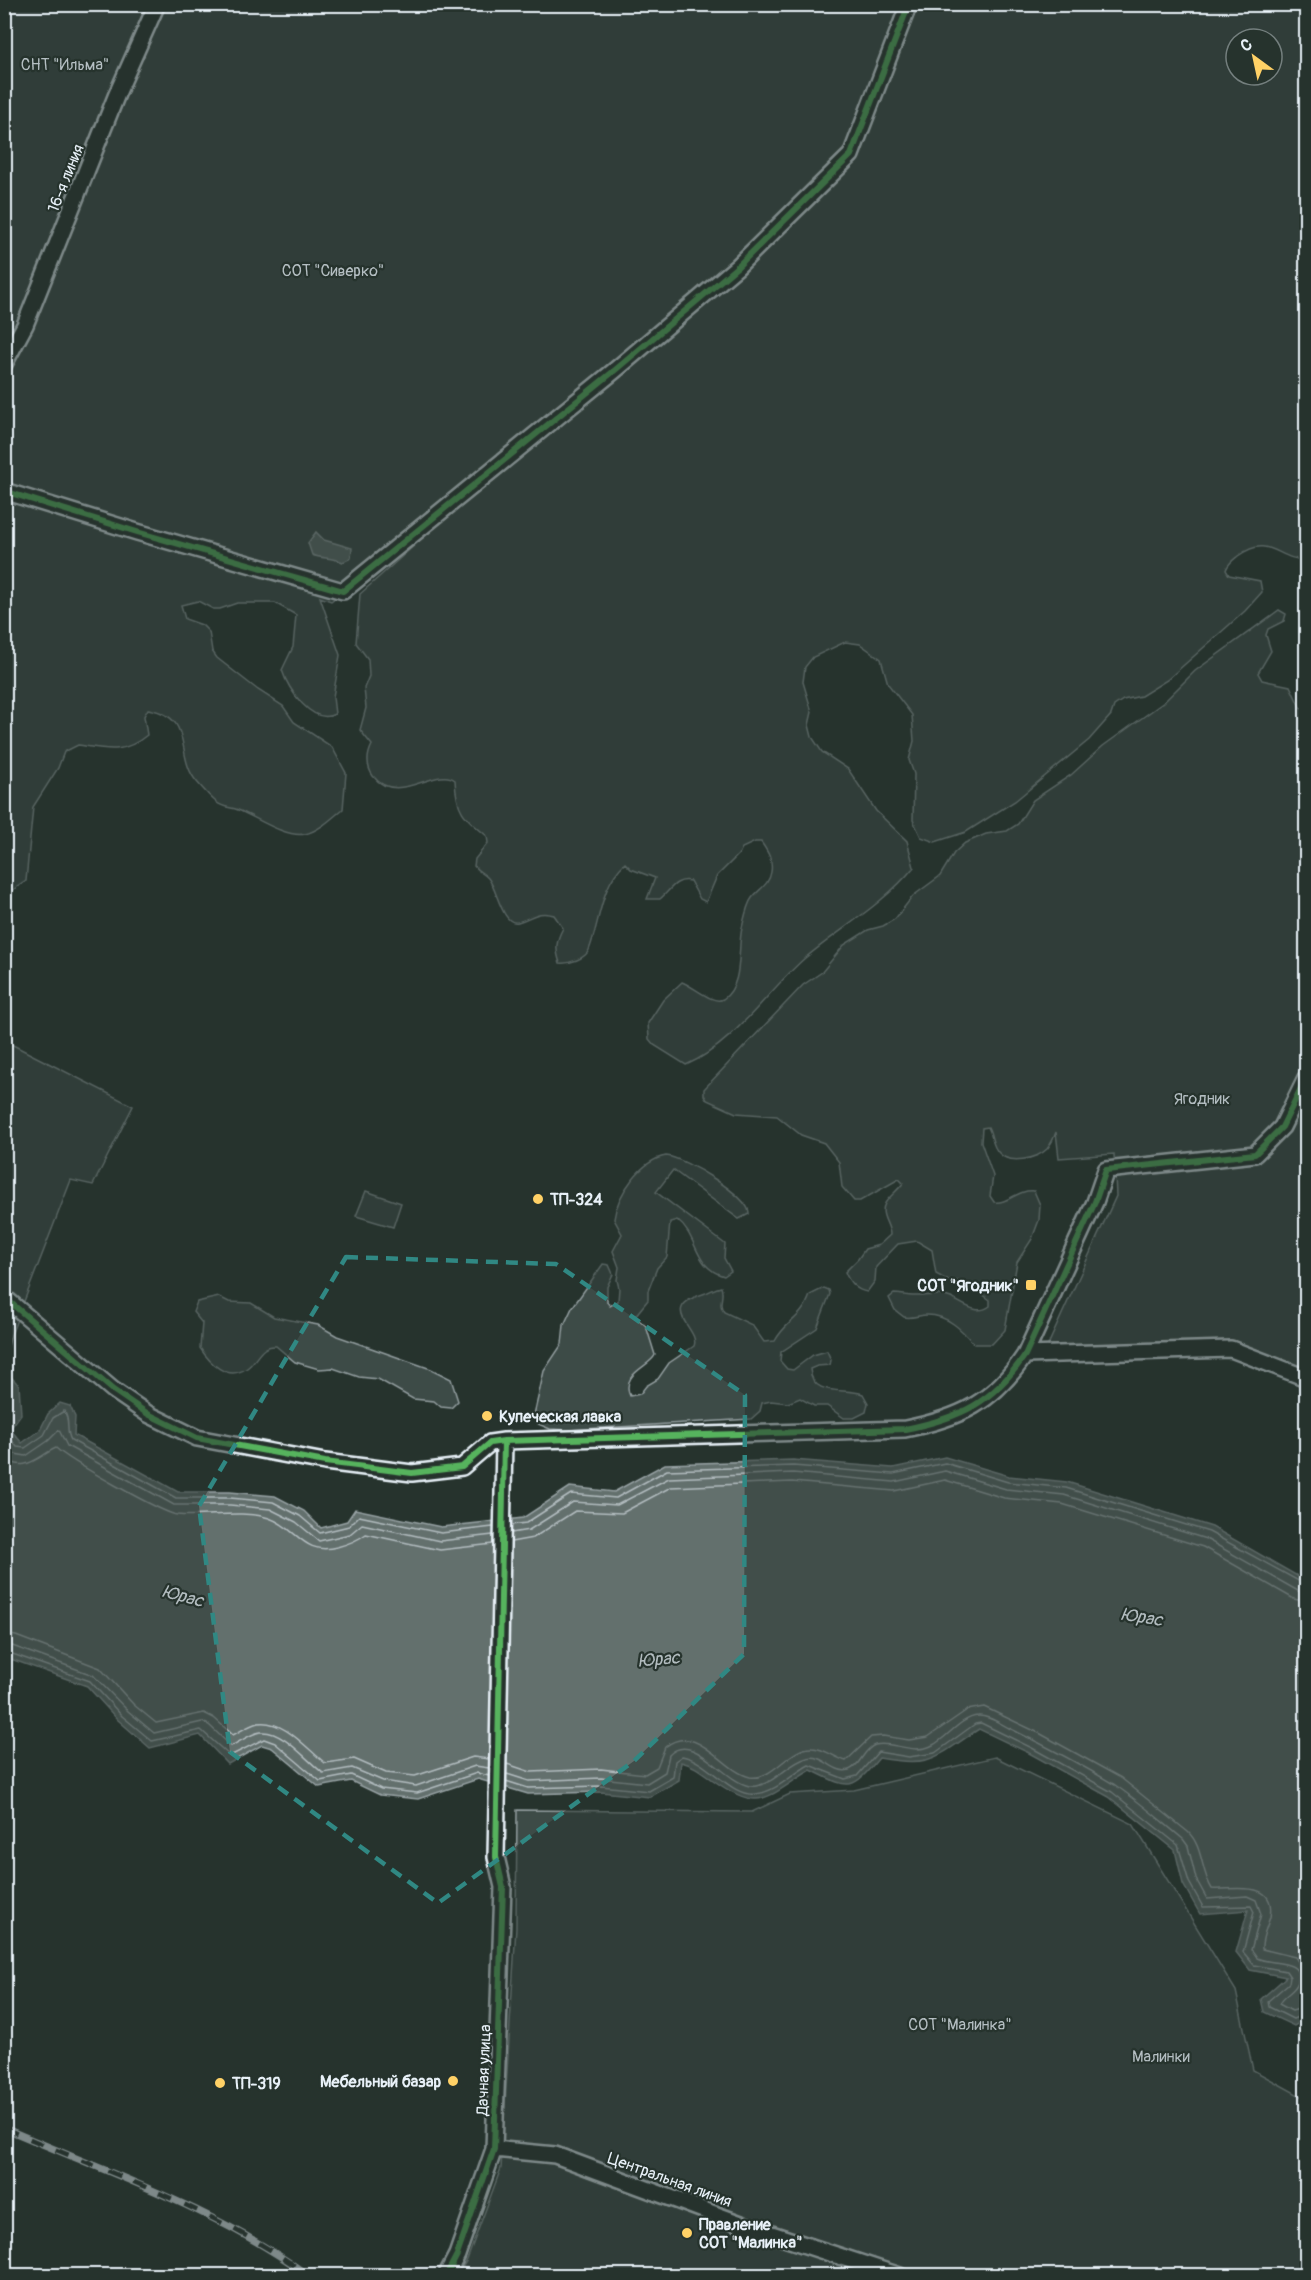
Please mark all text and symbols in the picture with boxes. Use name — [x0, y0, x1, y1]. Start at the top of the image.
north arrow — [1224, 27, 1284, 87]
text: С — [1237, 34, 1256, 56]
park label: СНТ "Ильма" — [21, 55, 109, 75]
street label: 16-я линия — [43, 141, 89, 215]
park label: СОТ "Сиверко" — [282, 261, 384, 281]
park label: Ягодник — [1174, 1089, 1230, 1109]
place label: ТП-324 — [549, 1190, 603, 1210]
marker: ТП-324 — [531, 1192, 545, 1206]
place label: СОТ "Ягодник" — [917, 1276, 1019, 1296]
marker: СОТ "Ягодник" — [1024, 1278, 1038, 1292]
place label: Купеческая лавка — [499, 1407, 622, 1427]
marker: Купеческая лавка — [480, 1409, 494, 1423]
water label: Юрас — [160, 1580, 207, 1613]
water label: Юрас — [1120, 1603, 1165, 1632]
water label: Юрас — [637, 1646, 682, 1673]
park label: СОТ "Малинка" — [908, 2015, 1012, 2035]
street label: Дачная улица — [472, 2024, 496, 2117]
park label: Малинки — [1132, 2047, 1190, 2067]
place label: Мебельный базар — [320, 2072, 441, 2092]
place label: ТП-319 — [231, 2074, 281, 2094]
marker: Мебельный базар — [446, 2074, 460, 2088]
marker: ТП-319 — [213, 2076, 227, 2090]
street label: Центральная линия — [605, 2148, 734, 2212]
place label: Правление СОТ "Малинка" — [699, 2215, 803, 2253]
marker: Правление СОТ "Малинка" — [680, 2226, 694, 2240]

